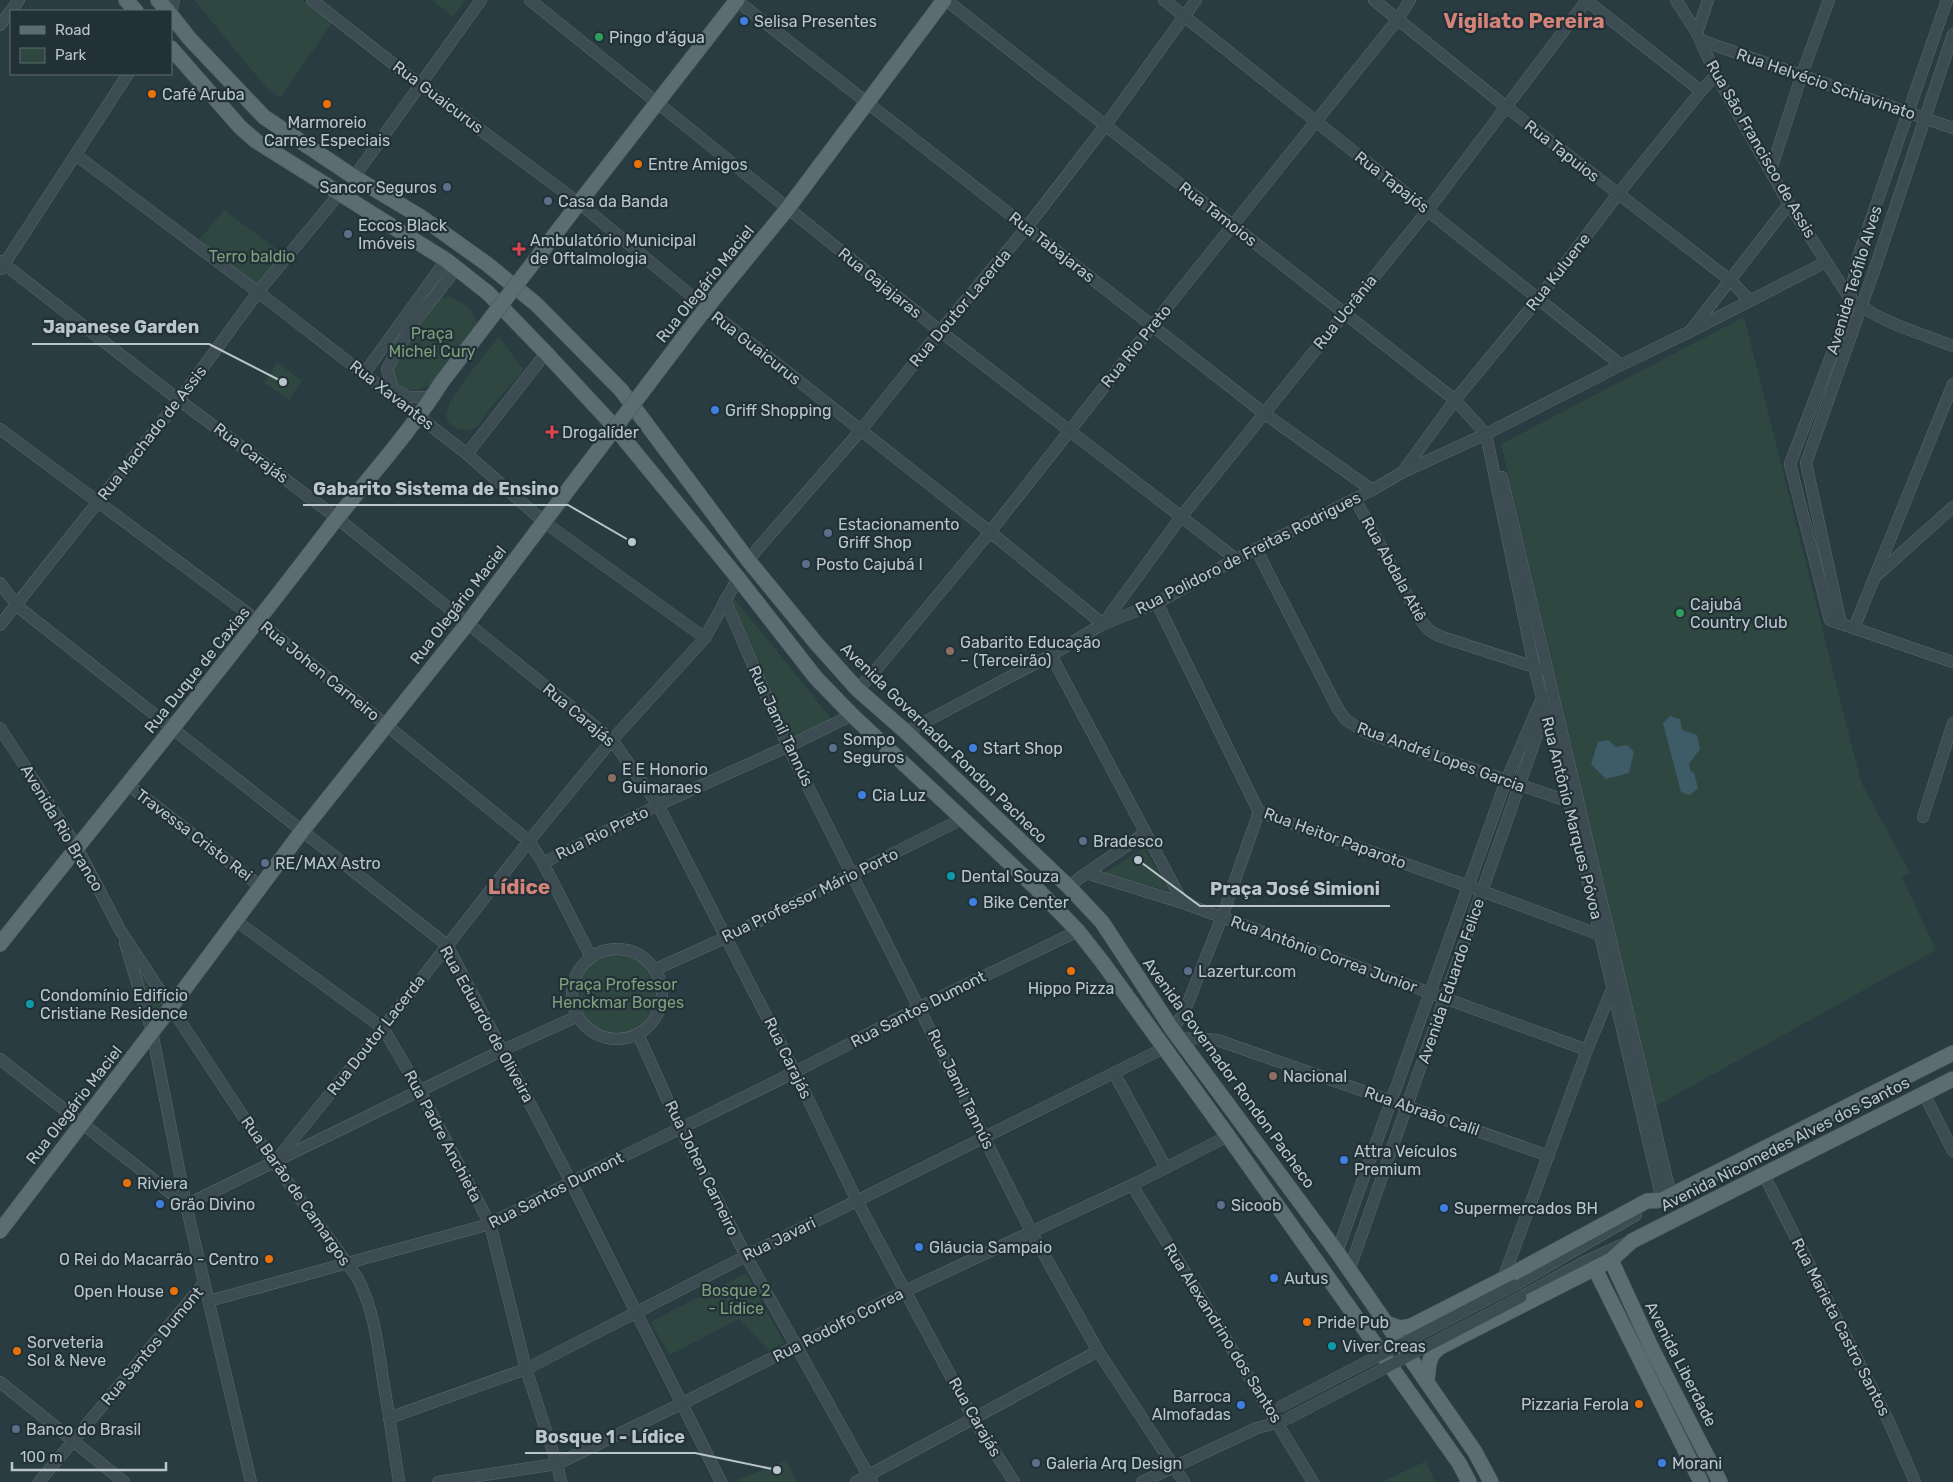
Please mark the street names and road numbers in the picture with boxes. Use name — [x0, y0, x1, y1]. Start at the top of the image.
street label: Rua Helvécio Schiavinato — [1734, 44, 1918, 124]
street label: Rua Guaicurus — [389, 57, 487, 137]
street label: Rua São Francisco de Assis — [1702, 57, 1820, 241]
street label: Rua Tapuios — [1521, 116, 1603, 186]
street label: Rua Tapajós — [1351, 147, 1433, 217]
street label: Rua Tamoios — [1175, 178, 1261, 250]
street label: Avenida Teófilo Alves — [1822, 203, 1886, 357]
street label: Rua Tabajaras — [1005, 208, 1099, 286]
street label: Rua Olegário Maciel — [652, 222, 758, 346]
street label: Rua Kuluene — [1522, 230, 1594, 314]
street label: Rua Gajajaras — [835, 244, 925, 322]
street label: Rua Doutor Lacerda — [905, 245, 1015, 371]
street label: Rua Ucrânia — [1309, 271, 1381, 353]
street label: Rua Rio Preto — [1097, 301, 1175, 391]
street label: Rua Guaicurus — [707, 307, 805, 389]
street label: Rua Xavantes — [346, 356, 438, 434]
street label: Rua Machado de Assis — [94, 362, 210, 504]
street label: Rua Carajás — [210, 419, 292, 487]
street label: Rua Polidoro de Freitas Rodrigues — [1132, 488, 1364, 618]
street label: Rua Abdala Atiê — [1357, 513, 1431, 625]
street label: Rua Olegário Maciel — [406, 542, 510, 668]
street label: Rua Duque de Caxias — [140, 603, 254, 737]
street label: Rua Johen Carneiro — [257, 617, 383, 725]
street label: Avenida Governador Rondon Pacheco — [837, 639, 1051, 847]
street label: Rua Jamil Tannús — [745, 663, 817, 789]
street label: Rua Carajás — [539, 679, 619, 751]
street label: Rua Antônio Marques Póvoa — [1538, 715, 1606, 921]
street label: Rua André Lopes Garcia — [1355, 718, 1527, 796]
street label: Avenida Rio Branco — [17, 761, 107, 895]
street label: Travessa Cristo Rei — [132, 785, 256, 885]
street label: Rua Rio Preto — [553, 802, 651, 864]
street label: Rua Heitor Paparoto — [1261, 803, 1409, 873]
street label: Rua Professor Mário Porto — [719, 844, 901, 946]
street label: Avenida Eduardo Felice — [1414, 896, 1488, 1066]
street label: Rua Antônio Correa Junior — [1228, 911, 1420, 997]
street label: Rua Eduardo de Oliveira — [436, 942, 538, 1106]
street label: Avenida Governador Rondon Pacheco — [1139, 954, 1319, 1192]
street label: Rua Santos Dumont — [847, 967, 989, 1051]
street label: Rua Doutor Lacerda — [323, 971, 429, 1099]
street label: Rua Carajás — [760, 1014, 816, 1102]
street label: Rua Jamil Tannús — [924, 1026, 998, 1152]
street label: Rua Olegário Maciel — [22, 1042, 126, 1168]
street label: Rua Padre Anchieta — [400, 1067, 486, 1205]
street label: Avenida Nicomedes Alves dos Santos — [1657, 1073, 1913, 1215]
street label: Rua Abraão Calil — [1362, 1082, 1482, 1140]
street label: Rua Johen Carneiro — [661, 1097, 743, 1239]
street label: Rua Barão de Camargos — [237, 1113, 355, 1269]
street label: Rua Santos Dumont — [485, 1148, 627, 1232]
street label: Rua Javari — [739, 1213, 819, 1265]
street label: Rua Marieta Castro Santos — [1788, 1235, 1894, 1419]
street label: Rua Alexandrino dos Santos — [1160, 1240, 1286, 1426]
street label: Rua Santos Dumont — [97, 1283, 207, 1409]
street label: Rua Rodolfo Correa — [770, 1284, 906, 1366]
street label: Avenida Liberdade — [1641, 1298, 1721, 1430]
street label: Rua Carajás — [945, 1374, 1005, 1460]

